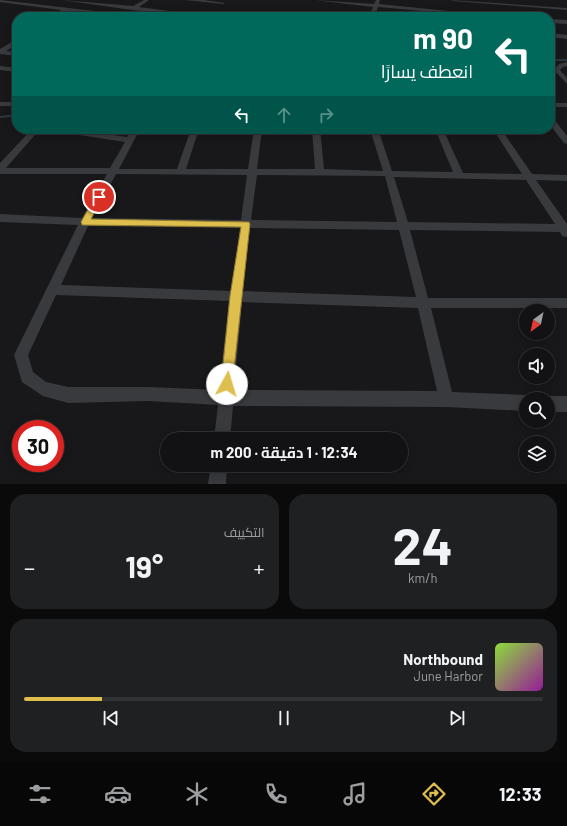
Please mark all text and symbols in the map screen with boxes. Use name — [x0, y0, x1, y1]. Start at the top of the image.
text: 90 m — [413, 21, 473, 55]
icon: left — [487, 28, 539, 80]
text: انعطف يسارًا — [381, 60, 473, 82]
icon: left — [231, 104, 253, 126]
icon: ahead — [273, 104, 295, 126]
icon: right — [315, 104, 337, 126]
pin — [82, 180, 116, 214]
icon: arrive — [88, 186, 110, 208]
north arrow — [519, 304, 555, 340]
map controls — [519, 304, 555, 472]
button: sound — [519, 348, 555, 384]
position arrow — [206, 363, 248, 405]
button: search — [519, 392, 555, 428]
speed limit sign: 30 — [12, 420, 64, 472]
button: layers — [519, 436, 555, 472]
text: 12:34 · 1 دقيقة · 200 m — [210, 443, 358, 461]
text: 24 — [392, 513, 453, 575]
text: التكييف — [224, 524, 265, 540]
text: 19° — [125, 548, 163, 584]
text: − — [24, 554, 35, 580]
text: + — [253, 554, 265, 580]
text: km/h — [408, 570, 437, 586]
text: Northbound — [403, 650, 483, 668]
text: June Harbor — [413, 668, 483, 684]
icon: previous — [100, 707, 122, 729]
icon: pause — [273, 707, 295, 729]
icon: next — [446, 707, 468, 729]
icon: filters — [26, 780, 54, 808]
icon: car — [104, 780, 132, 808]
icon: climate — [183, 780, 211, 808]
icon: phone — [262, 780, 290, 808]
icon: music — [341, 780, 369, 808]
icon: directions — [420, 780, 448, 808]
text: 12:33 — [499, 783, 542, 805]

